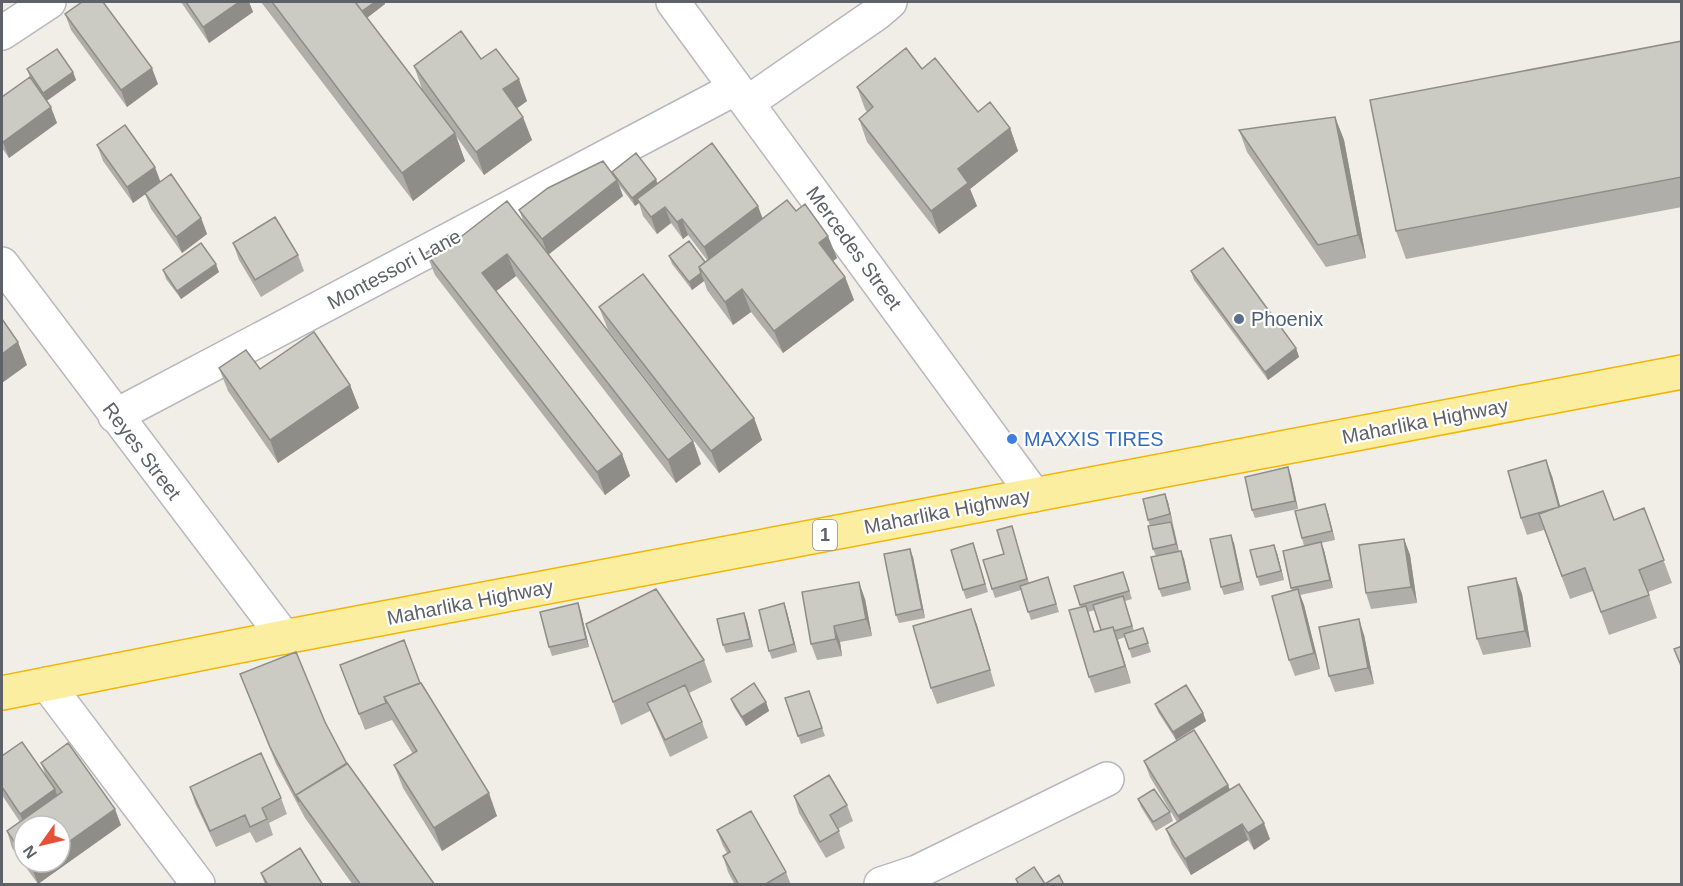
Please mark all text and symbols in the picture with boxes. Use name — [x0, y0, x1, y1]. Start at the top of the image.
street label: Mercedes Street — [802, 182, 906, 314]
street label: Montessori Lane — [324, 225, 464, 313]
place label: Phoenix — [1251, 308, 1323, 330]
marker: Phoenix — [1232, 312, 1246, 326]
street label: Maharlika Highway — [1340, 394, 1510, 448]
street label: Reyes Street — [98, 398, 186, 504]
place label: MAXXIS TIRES — [1024, 428, 1164, 450]
marker: MAXXIS TIRES — [1005, 432, 1019, 446]
street label: Maharlika Highway — [862, 484, 1032, 538]
road number: 1 — [813, 520, 837, 550]
street label: Maharlika Highway — [385, 575, 555, 629]
north arrow — [12, 814, 72, 874]
text: N — [20, 843, 40, 862]

